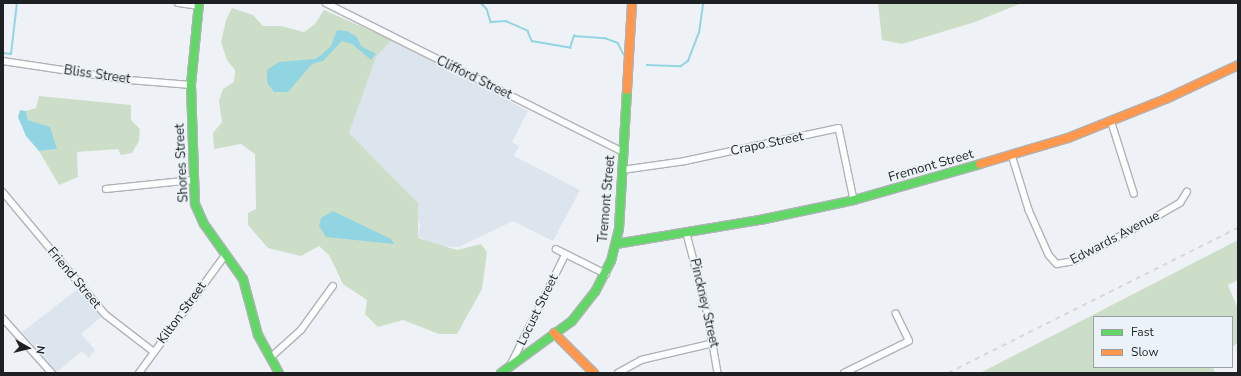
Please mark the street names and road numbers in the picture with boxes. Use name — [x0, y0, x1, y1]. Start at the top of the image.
street label: Clifford Street — [434, 53, 514, 103]
street label: Bliss Street — [63, 63, 131, 87]
street label: Shores Street — [172, 123, 192, 203]
street label: Crapo Street — [729, 129, 805, 159]
street label: Fremont Street — [887, 146, 975, 186]
street label: Tremont Street — [595, 155, 619, 243]
street label: Edwards Avenue — [1068, 208, 1162, 268]
street label: Friend Street — [44, 244, 104, 312]
street label: Pinckney Street — [686, 257, 722, 349]
street label: Locust Street — [514, 272, 562, 348]
street label: Kilton Street — [154, 279, 210, 347]

